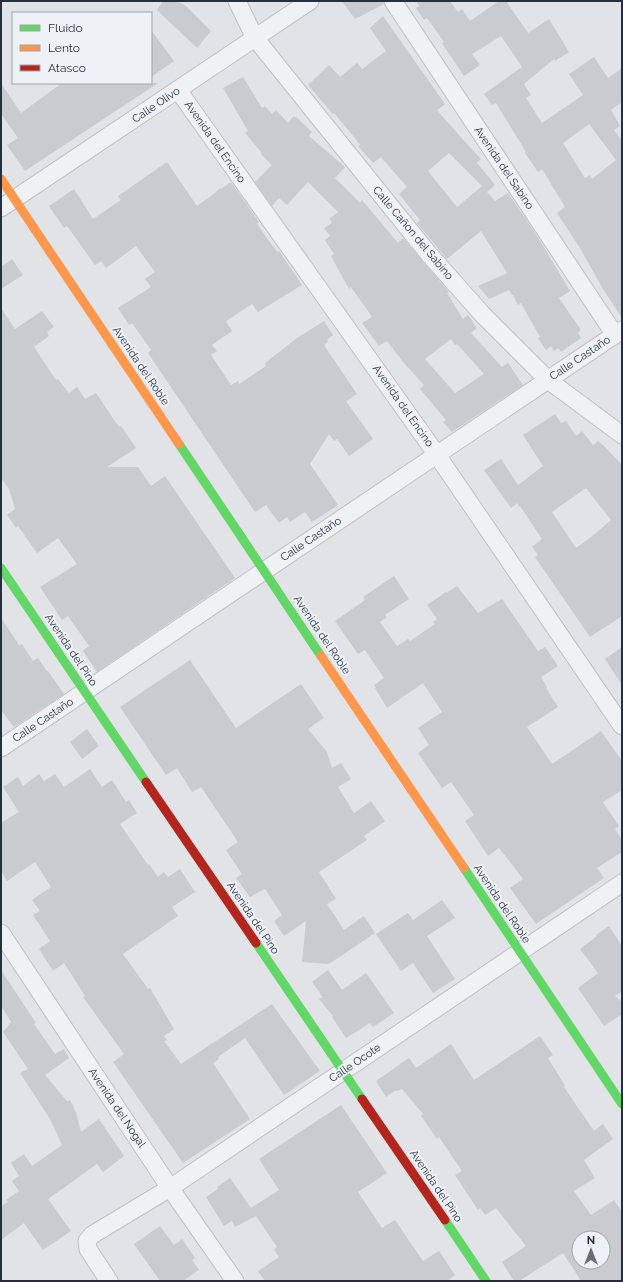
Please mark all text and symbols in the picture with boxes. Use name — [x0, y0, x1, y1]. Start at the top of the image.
legend — [12, 12, 152, 84]
text: Fluido — [48, 21, 83, 35]
text: Lento — [48, 41, 80, 55]
text: Atasco — [48, 61, 86, 75]
street label: Calle Olivo — [130, 84, 183, 126]
street label: Avenida del Encino — [182, 99, 248, 186]
street label: Avenida del Sabino — [471, 124, 537, 212]
street label: Calle Cañon del Sabino — [370, 184, 456, 283]
street label: Avenida del Roble — [110, 324, 172, 408]
street label: Calle Castaño — [547, 333, 613, 383]
street label: Avenida del Encino — [370, 363, 436, 450]
street label: Calle Castaño — [278, 514, 344, 564]
street label: Avenida del Roble — [291, 593, 353, 677]
street label: Avenida del Pino — [42, 611, 100, 689]
street label: Calle Castaño — [10, 695, 76, 745]
street label: Avenida del Roble — [471, 862, 533, 946]
street label: Avenida del Pino — [224, 879, 282, 957]
street label: Calle Ocote — [327, 1041, 384, 1085]
street label: Avenida del Nogal — [86, 1066, 148, 1150]
street label: Avenida del Pino — [407, 1147, 465, 1225]
north arrow — [571, 1230, 611, 1270]
text: N — [587, 1234, 595, 1247]

